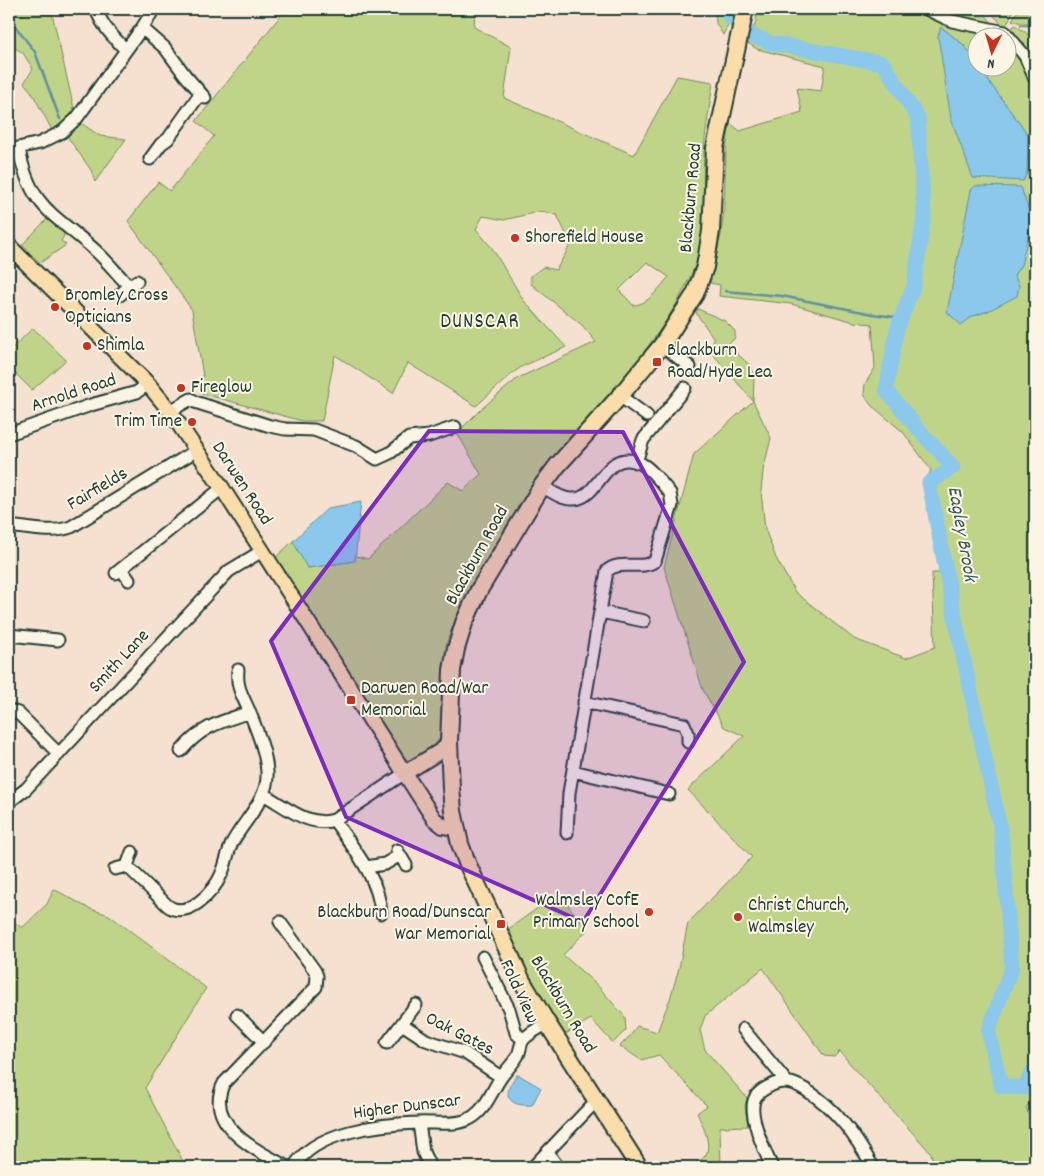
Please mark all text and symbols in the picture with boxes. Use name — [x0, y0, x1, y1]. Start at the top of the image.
north arrow — [966, 28, 1016, 78]
text: N — [987, 53, 995, 73]
street label: Blackburn Road — [674, 142, 710, 254]
place label: Shorefield House — [525, 225, 644, 252]
marker: Shorefield House — [509, 232, 521, 244]
place label: Bromley Cross Opticians — [65, 283, 168, 332]
marker: Bromley Cross Opticians — [49, 301, 61, 313]
district label: DUNSCAR — [440, 308, 520, 338]
place label: Shimla — [97, 333, 145, 360]
place label: Blackburn Road/Hyde Lea — [667, 338, 773, 387]
marker: Shimla — [81, 340, 93, 352]
marker: Blackburn Road/Hyde Lea — [651, 356, 663, 368]
street label: Arnold Road — [28, 368, 120, 420]
place label: Fireglow — [191, 375, 252, 402]
marker: Fireglow — [175, 382, 187, 394]
place label: Trim Time — [114, 409, 182, 436]
marker: Trim Time — [186, 416, 198, 428]
street label: Darwen Road — [204, 437, 278, 531]
street label: Fairfields — [63, 461, 133, 519]
water label: Eagley Brook — [939, 484, 983, 586]
street label: Blackburn Road — [440, 501, 516, 611]
street label: Smith Lane — [83, 624, 157, 700]
place label: Darwen Road/War Memorial — [361, 676, 488, 725]
marker: Darwen Road/War Memorial — [345, 694, 357, 706]
place label: Walmsley CofE Primary School — [533, 888, 639, 937]
place label: Christ Church, Walmsley — [748, 893, 849, 942]
place label: Blackburn Road/Dunscar War Memorial — [317, 900, 491, 949]
marker: Walmsley CofE Primary School — [643, 906, 655, 918]
marker: Christ Church, Walmsley — [732, 911, 744, 923]
marker: Blackburn Road/Dunscar War Memorial — [495, 918, 507, 930]
street label: Blackburn Road — [522, 951, 602, 1059]
street label: Fold View — [491, 956, 545, 1028]
street label: Oak Gates — [420, 1006, 498, 1064]
street label: Higher Dunscar — [352, 1088, 462, 1128]

